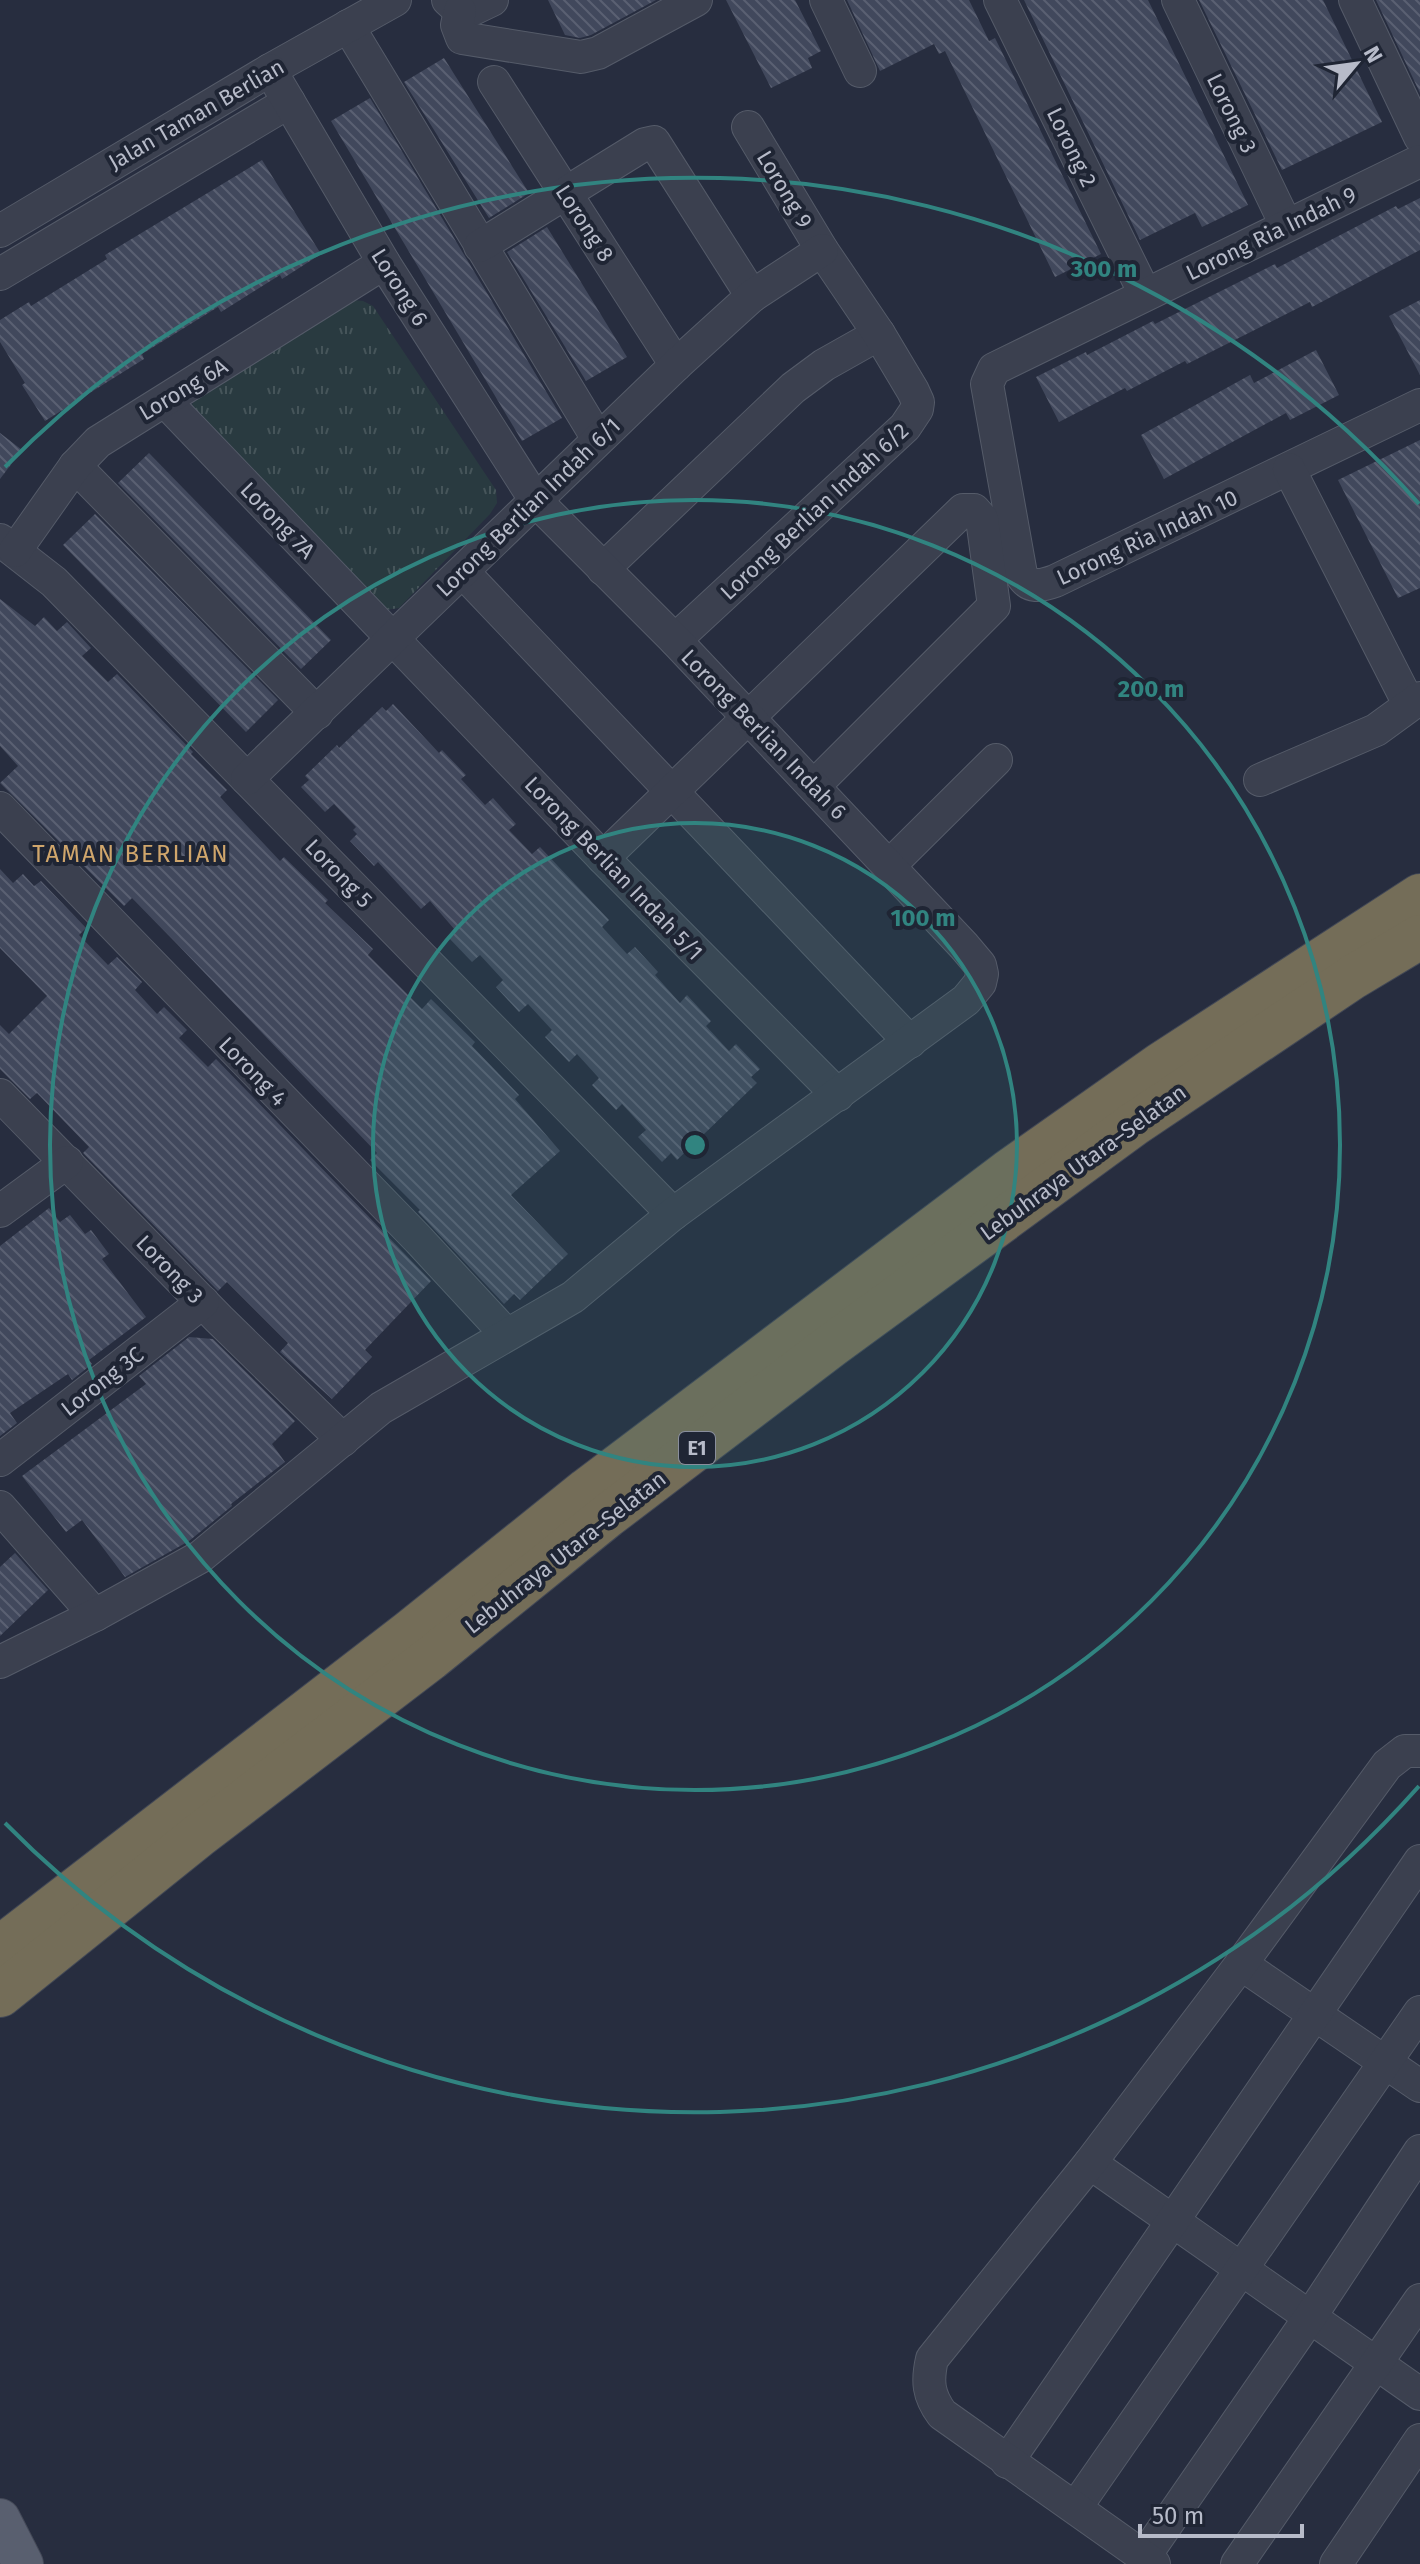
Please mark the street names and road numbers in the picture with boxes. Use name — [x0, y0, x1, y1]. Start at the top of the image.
street label: Jalan Taman Berlian — [103, 53, 289, 176]
street label: Lorong 3 — [1201, 69, 1262, 157]
street label: Lorong 2 — [1041, 103, 1102, 191]
street label: Lorong 9 — [751, 146, 818, 233]
street label: Lorong 8 — [550, 180, 619, 267]
street label: Lorong Ria Indah 9 — [1182, 181, 1361, 286]
street label: Lorong 6 — [365, 244, 434, 331]
street label: Lorong 6A — [134, 352, 233, 426]
street label: Lorong Berlian Indah 6/1 — [431, 412, 626, 602]
street label: Lorong Berlian Indah 6/2 — [715, 417, 914, 606]
street label: Lorong 7A — [235, 477, 321, 564]
street label: Lorong Ria Indah 10 — [1052, 484, 1242, 591]
street label: Lorong Berlian Indah 6 — [675, 644, 852, 825]
street label: Lorong Berlian Indah 5/1 — [519, 771, 708, 966]
street label: Lorong 5 — [299, 833, 378, 913]
street label: Lorong 4 — [213, 1031, 292, 1112]
street label: Lebuhraya Utara–Selatan — [975, 1079, 1192, 1246]
street label: Lorong 3 — [130, 1229, 209, 1309]
street label: Lorong 3C — [56, 1341, 149, 1422]
road number: E1 — [679, 1432, 715, 1464]
street label: Lebuhraya Utara–Selatan — [459, 1465, 671, 1639]

